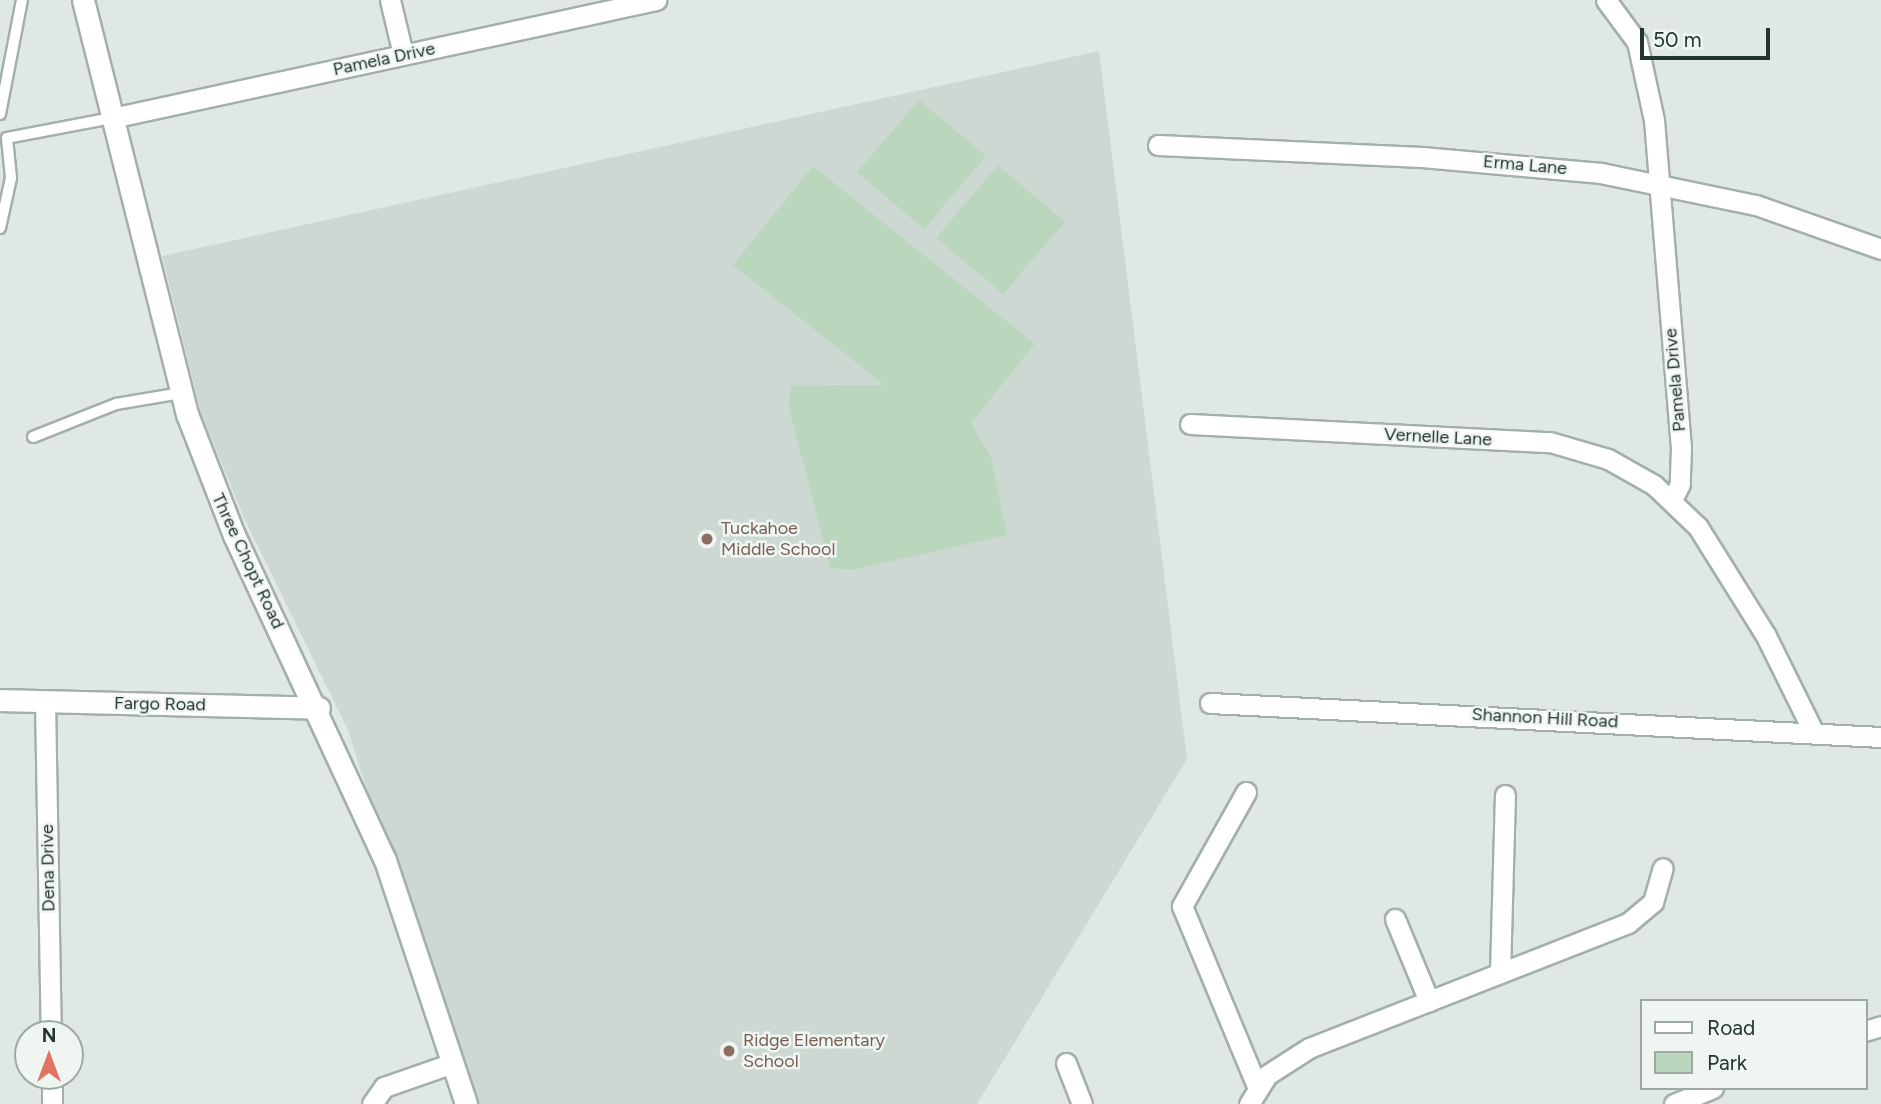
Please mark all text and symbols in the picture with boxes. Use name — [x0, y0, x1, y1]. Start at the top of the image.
scale bar — [1643, 14, 1772, 58]
text: 50 m — [1653, 27, 1702, 52]
street label: Pamela Drive — [331, 38, 437, 80]
street label: Erma Lane — [1482, 151, 1568, 179]
street label: Pamela Drive — [1660, 327, 1690, 433]
street label: Vernelle Lane — [1383, 423, 1493, 451]
street label: Three Chopt Road — [207, 490, 289, 632]
place label: Tuckahoe Middle School — [721, 518, 835, 560]
marker: Tuckahoe Middle School — [699, 531, 715, 547]
street label: Fargo Road — [114, 692, 206, 716]
street label: Shannon Hill Road — [1471, 703, 1619, 733]
street label: Dena Drive — [36, 824, 60, 912]
legend — [1640, 999, 1867, 1090]
text: Road — [1707, 1015, 1755, 1040]
north arrow — [14, 1020, 84, 1090]
text: N — [42, 1024, 56, 1047]
place label: Ridge Elementary School — [743, 1030, 885, 1072]
marker: Ridge Elementary School — [721, 1043, 737, 1059]
text: Park — [1707, 1050, 1747, 1075]

